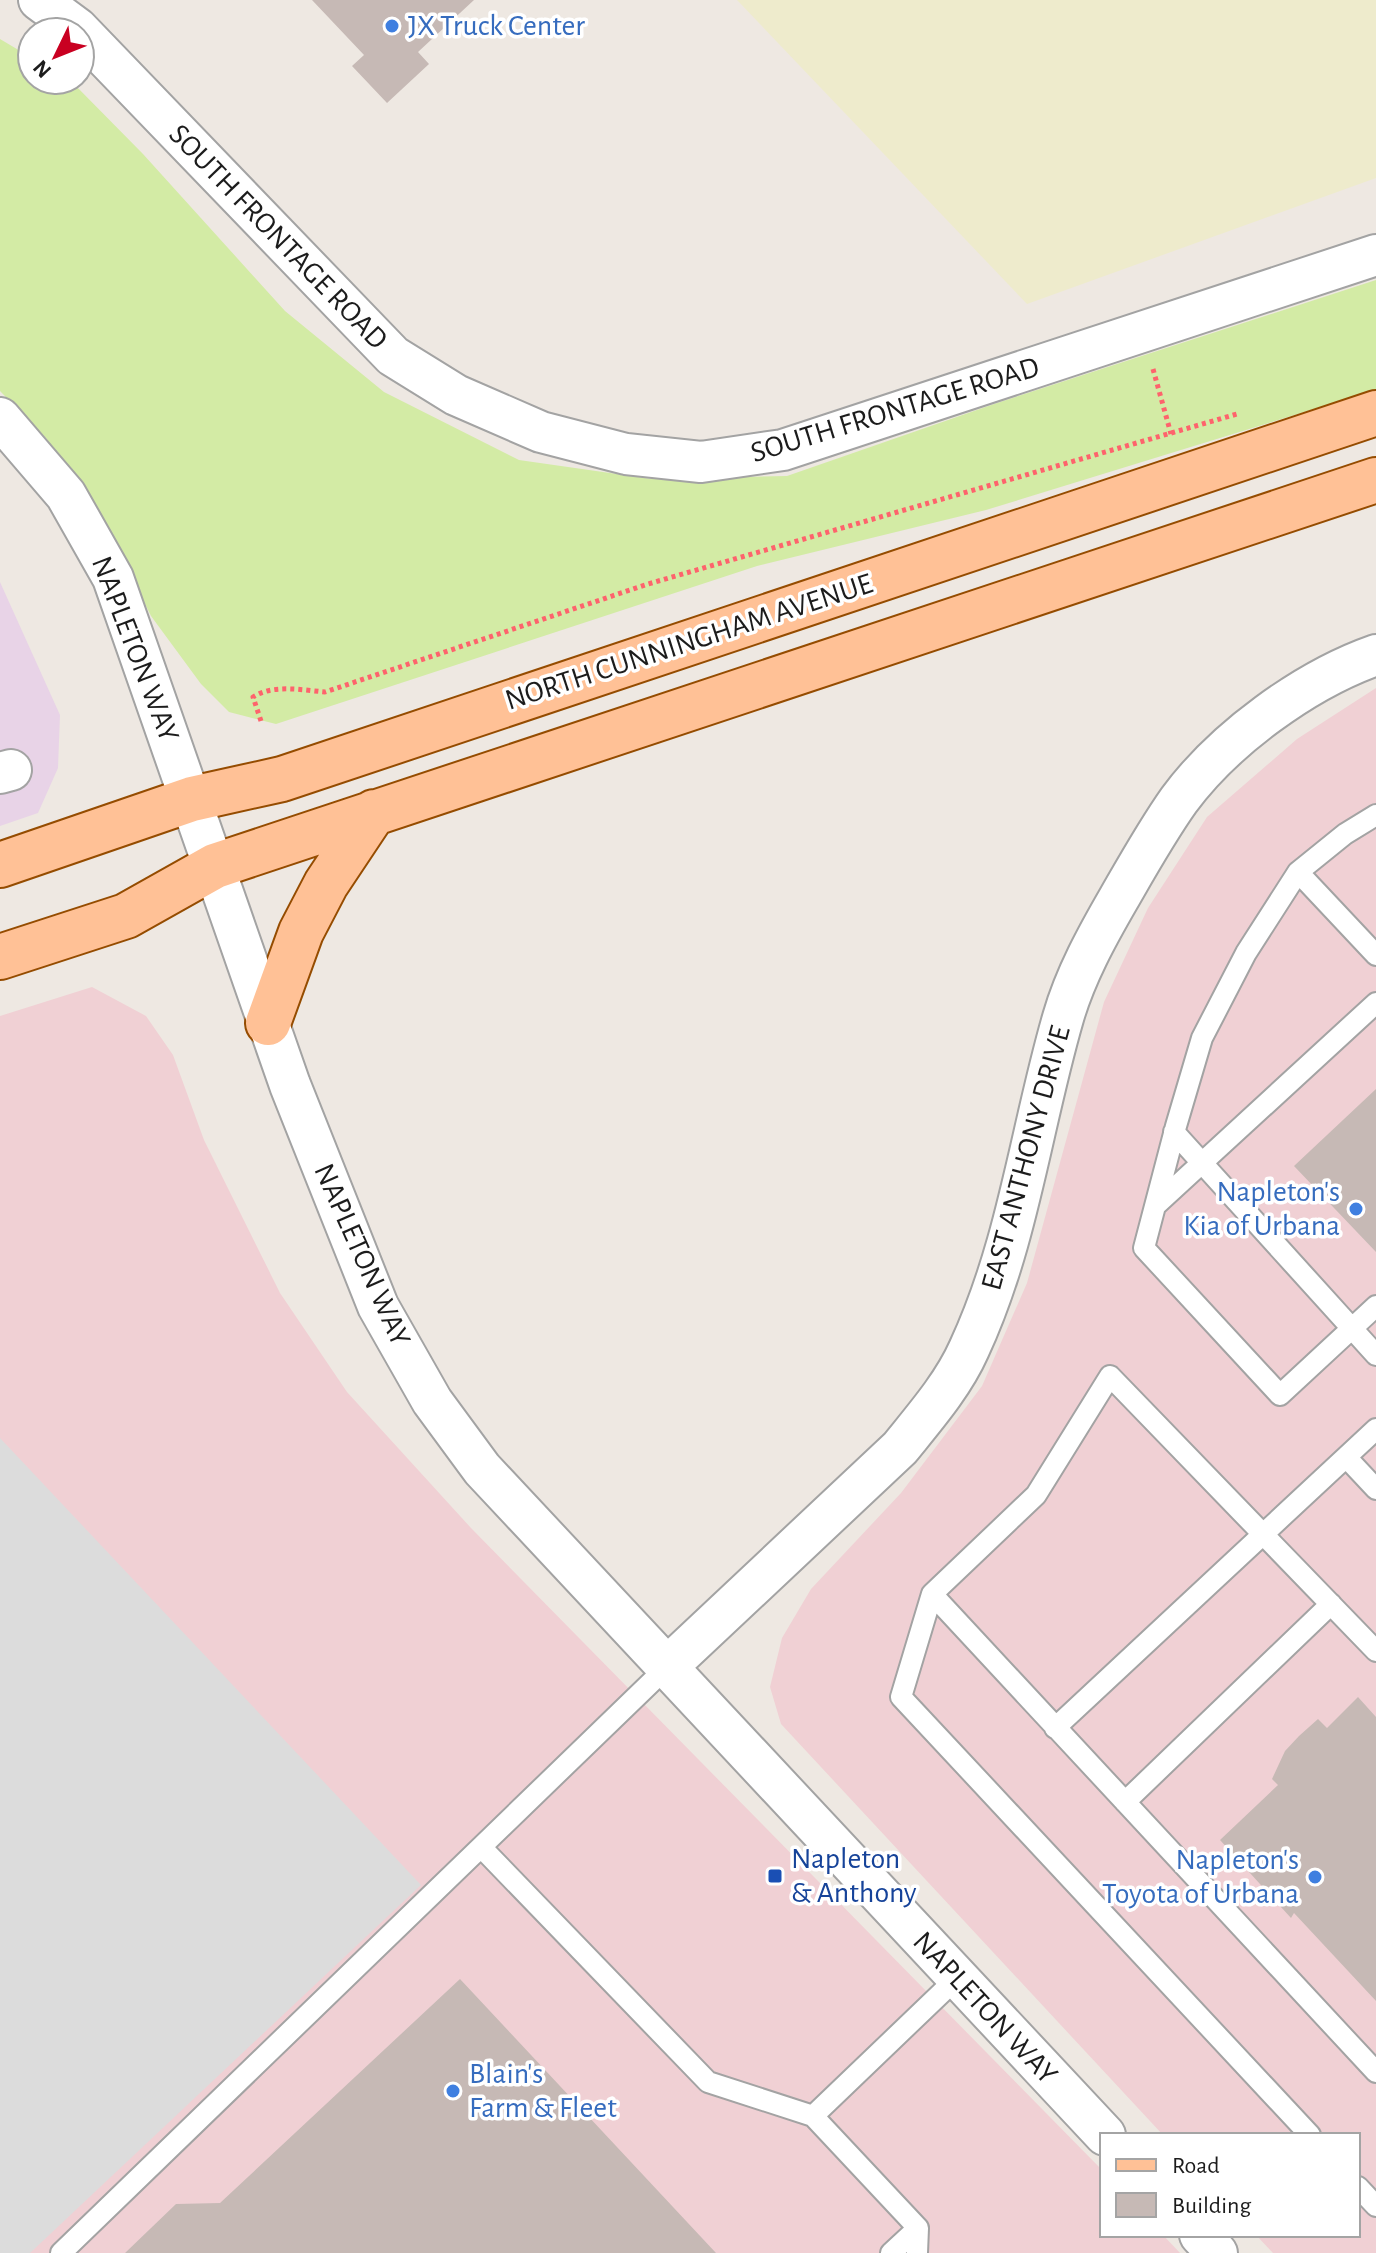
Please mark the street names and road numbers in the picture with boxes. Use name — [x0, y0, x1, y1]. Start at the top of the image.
street label: SOUTH FRONTAGE ROAD — [163, 119, 393, 355]
street label: SOUTH FRONTAGE ROAD — [747, 352, 1043, 468]
street label: NAPLETON WAY — [86, 552, 184, 746]
street label: NORTH CUNNINGHAM AVENUE — [502, 568, 876, 716]
street label: EAST ANTHONY DRIVE — [976, 1022, 1076, 1294]
street label: NAPLETON WAY — [308, 1159, 416, 1351]
street label: NAPLETON WAY — [907, 1926, 1063, 2090]

